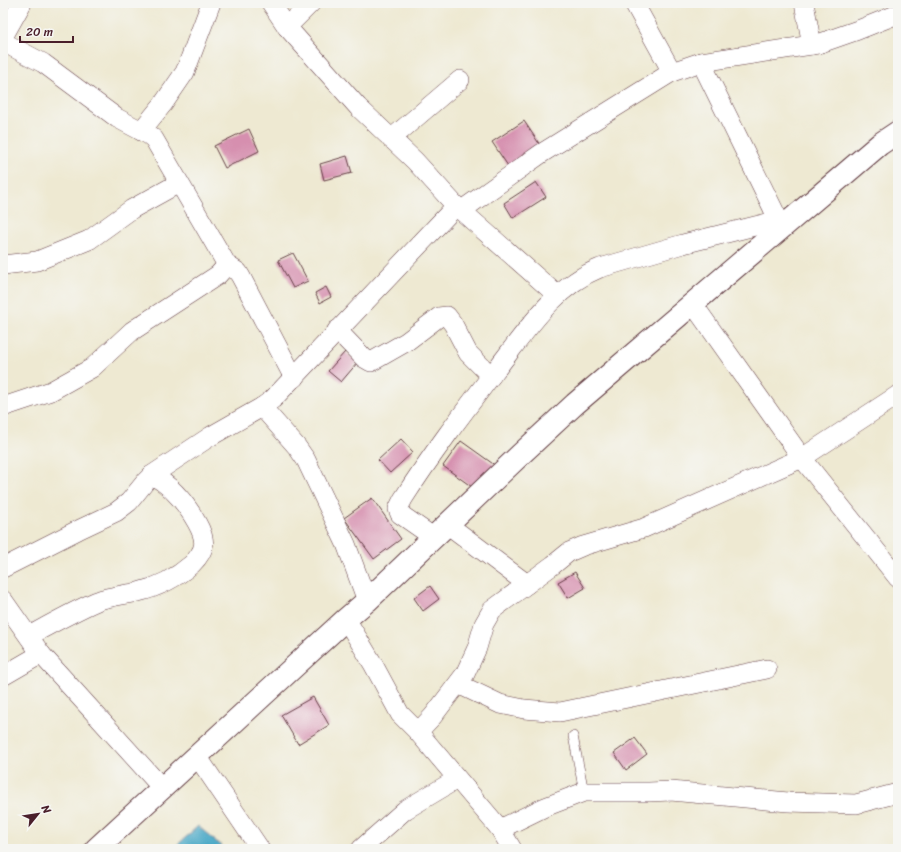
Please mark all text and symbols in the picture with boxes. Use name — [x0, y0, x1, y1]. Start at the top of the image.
scale bar — [20, 18, 73, 44]
text: 20 m — [26, 21, 53, 43]
north arrow — [18, 794, 58, 834]
text: N — [36, 800, 57, 818]

